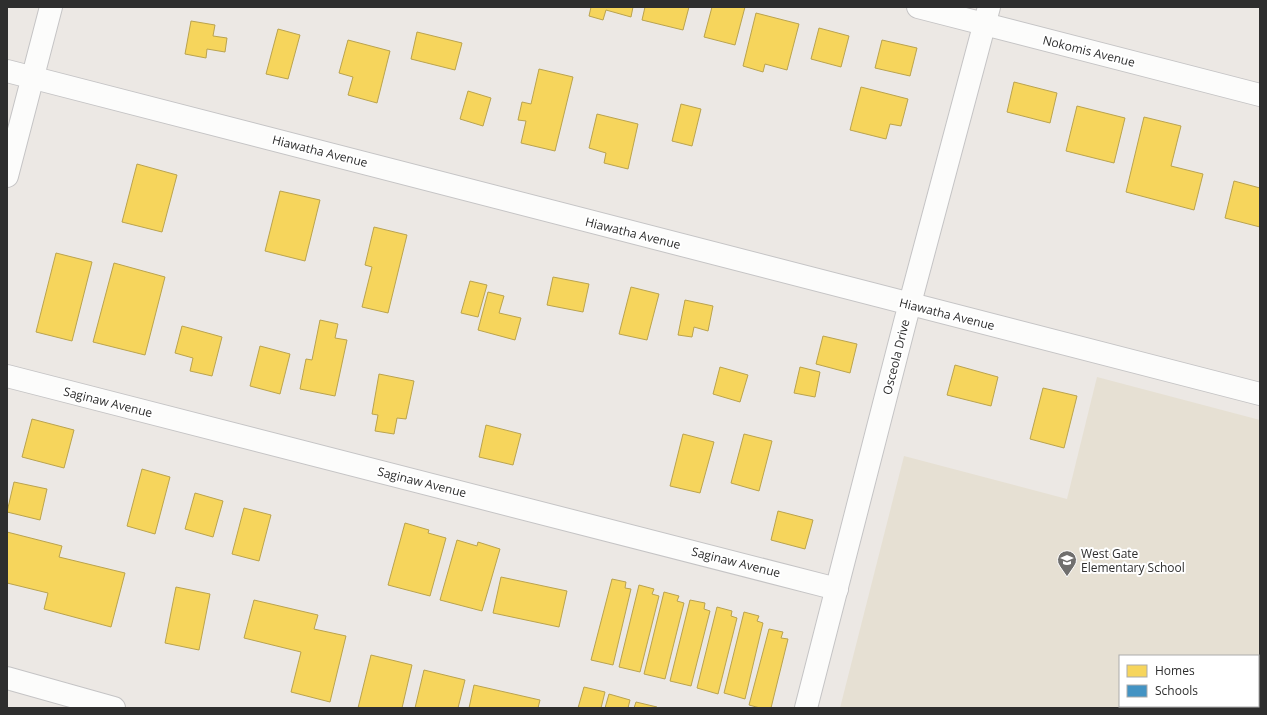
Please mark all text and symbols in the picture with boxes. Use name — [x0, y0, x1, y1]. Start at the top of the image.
street label: Nokomis Avenue — [1041, 31, 1137, 71]
street label: Hiawatha Avenue — [271, 131, 370, 171]
street label: Hiawatha Avenue — [584, 213, 683, 253]
street label: Hiawatha Avenue — [898, 294, 997, 334]
street label: Osceola Drive — [878, 317, 914, 396]
street label: Saginaw Avenue — [62, 383, 154, 421]
street label: Saginaw Avenue — [376, 463, 468, 501]
street label: Saginaw Avenue — [690, 543, 782, 581]
place label: West Gate Elementary School — [1081, 545, 1185, 576]
school or university icon: West Gate Elementary School — [1056, 549, 1078, 577]
legend — [1119, 655, 1259, 707]
text: Homes — [1155, 662, 1195, 679]
text: Schools — [1155, 682, 1198, 699]

